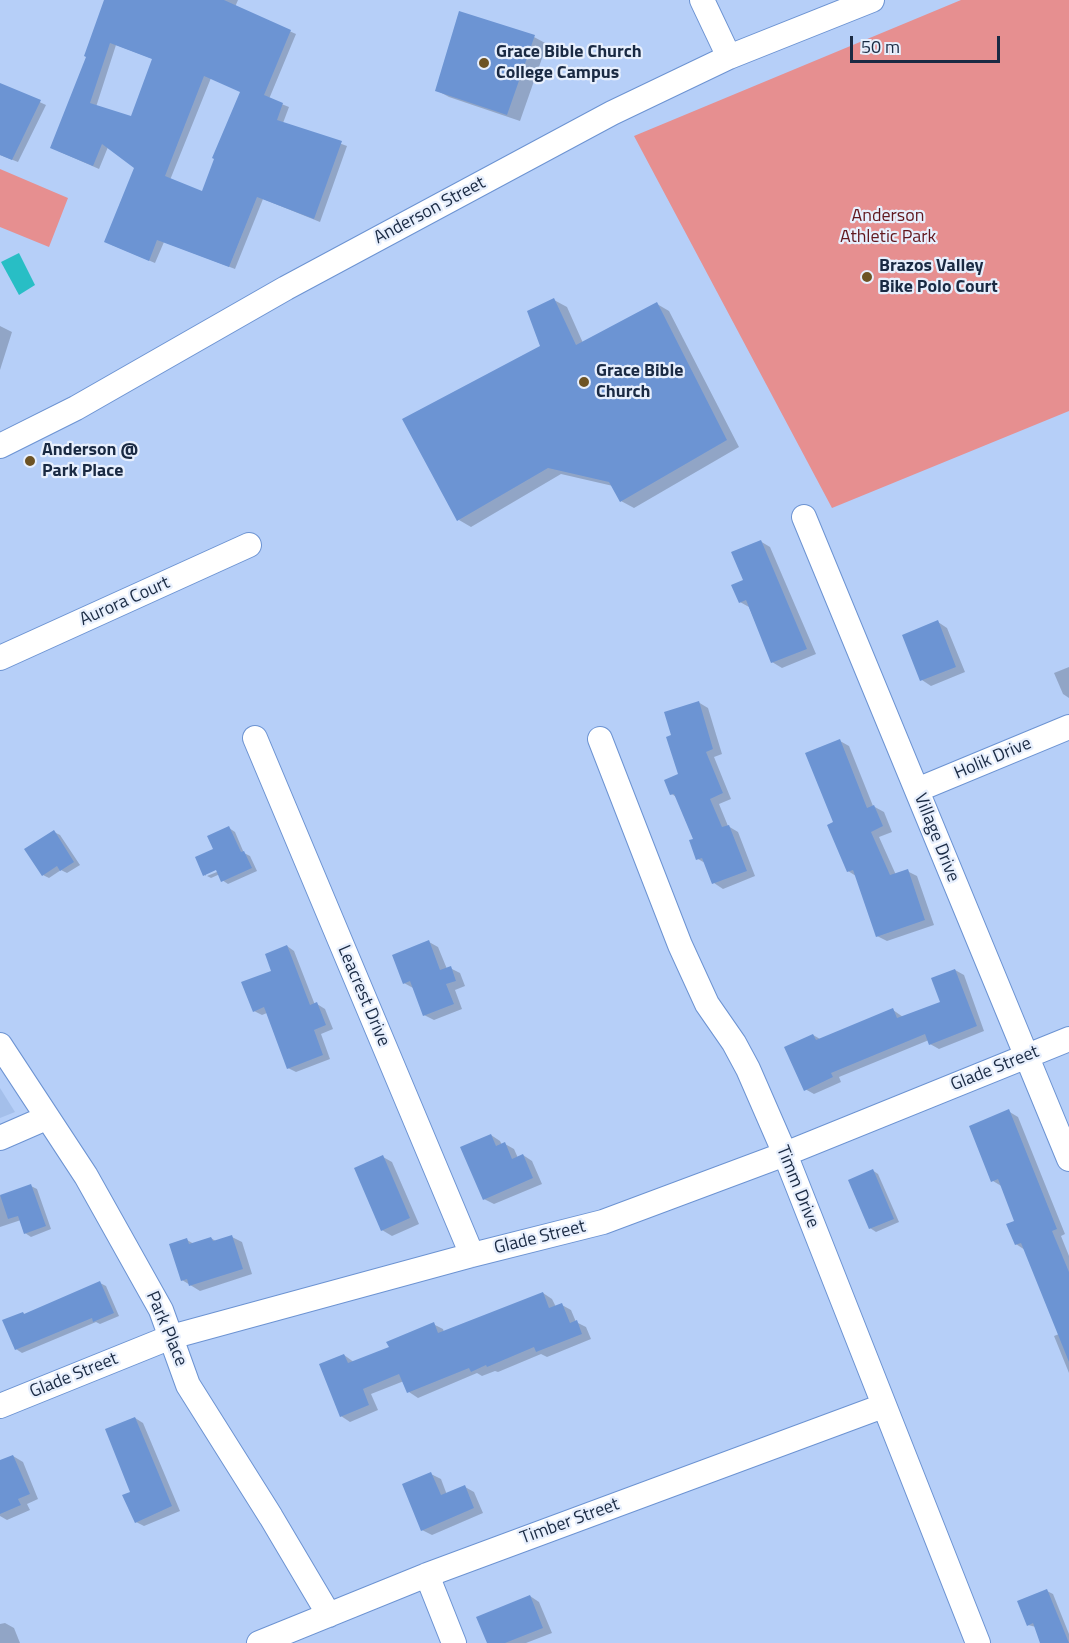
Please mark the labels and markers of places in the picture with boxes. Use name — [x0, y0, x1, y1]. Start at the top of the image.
place label: Grace Bible Church College Campus — [496, 42, 642, 84]
marker: Grace Bible Church College Campus — [477, 56, 491, 70]
place label: Brazos Valley Bike Polo Court — [879, 256, 998, 298]
marker: Brazos Valley Bike Polo Court — [860, 270, 874, 284]
place label: Grace Bible Church — [596, 361, 683, 404]
marker: Grace Bible Church — [577, 375, 591, 389]
place label: Anderson @ Park Place — [42, 440, 138, 482]
marker: Anderson @ Park Place — [23, 454, 37, 468]

